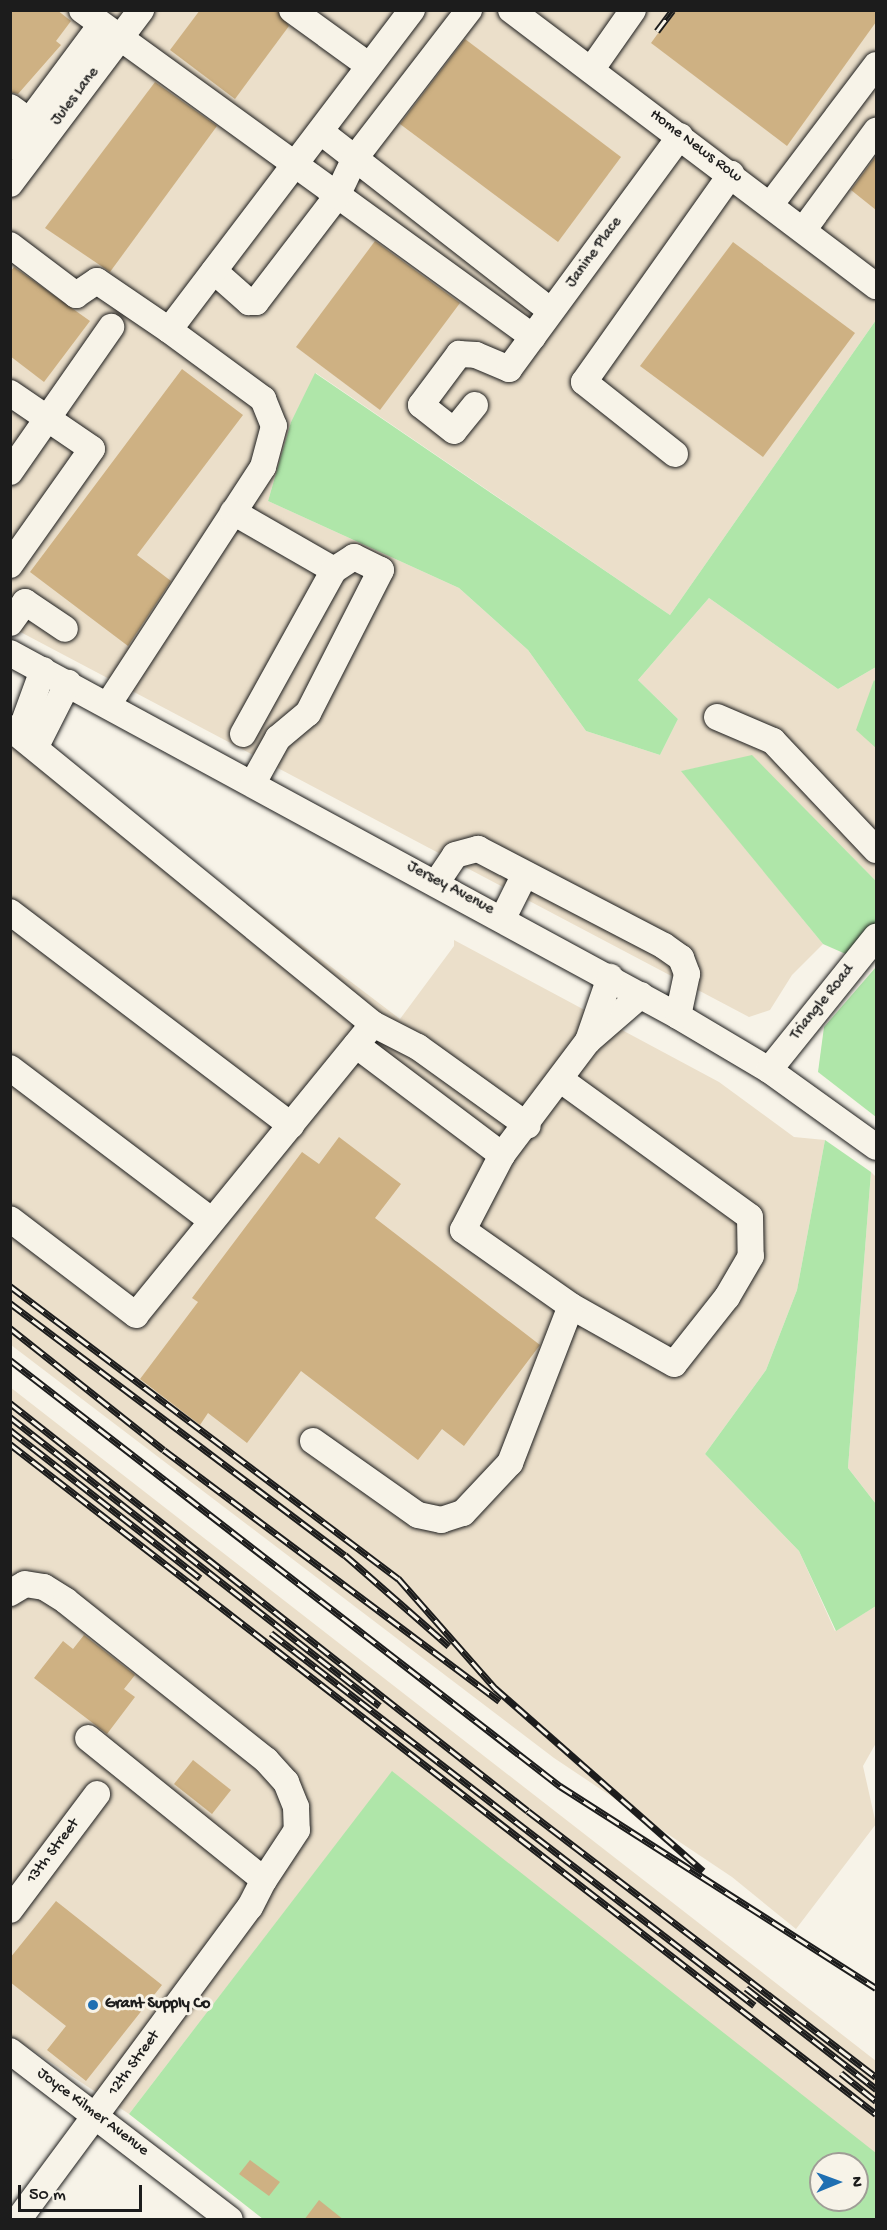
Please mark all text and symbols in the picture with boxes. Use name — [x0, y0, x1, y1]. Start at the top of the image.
street label: Jules Lane — [48, 64, 104, 130]
street label: Home News Row — [645, 106, 745, 188]
street label: Janine Place — [563, 214, 627, 292]
street label: Jersey Avenue — [403, 858, 497, 920]
street label: Triangle Road — [787, 961, 859, 1045]
street label: 13th Street — [23, 1816, 85, 1888]
place label: Grant Supply Co — [105, 1995, 210, 2015]
marker: Grant Supply Co — [86, 1998, 100, 2012]
street label: 12th Street — [105, 2028, 165, 2100]
street label: Joyce Kilmer Avenue — [32, 2065, 152, 2161]
north arrow — [809, 2152, 869, 2212]
scale bar — [21, 2173, 146, 2211]
text: N — [846, 2176, 865, 2187]
text: 50 m — [29, 2185, 66, 2206]

